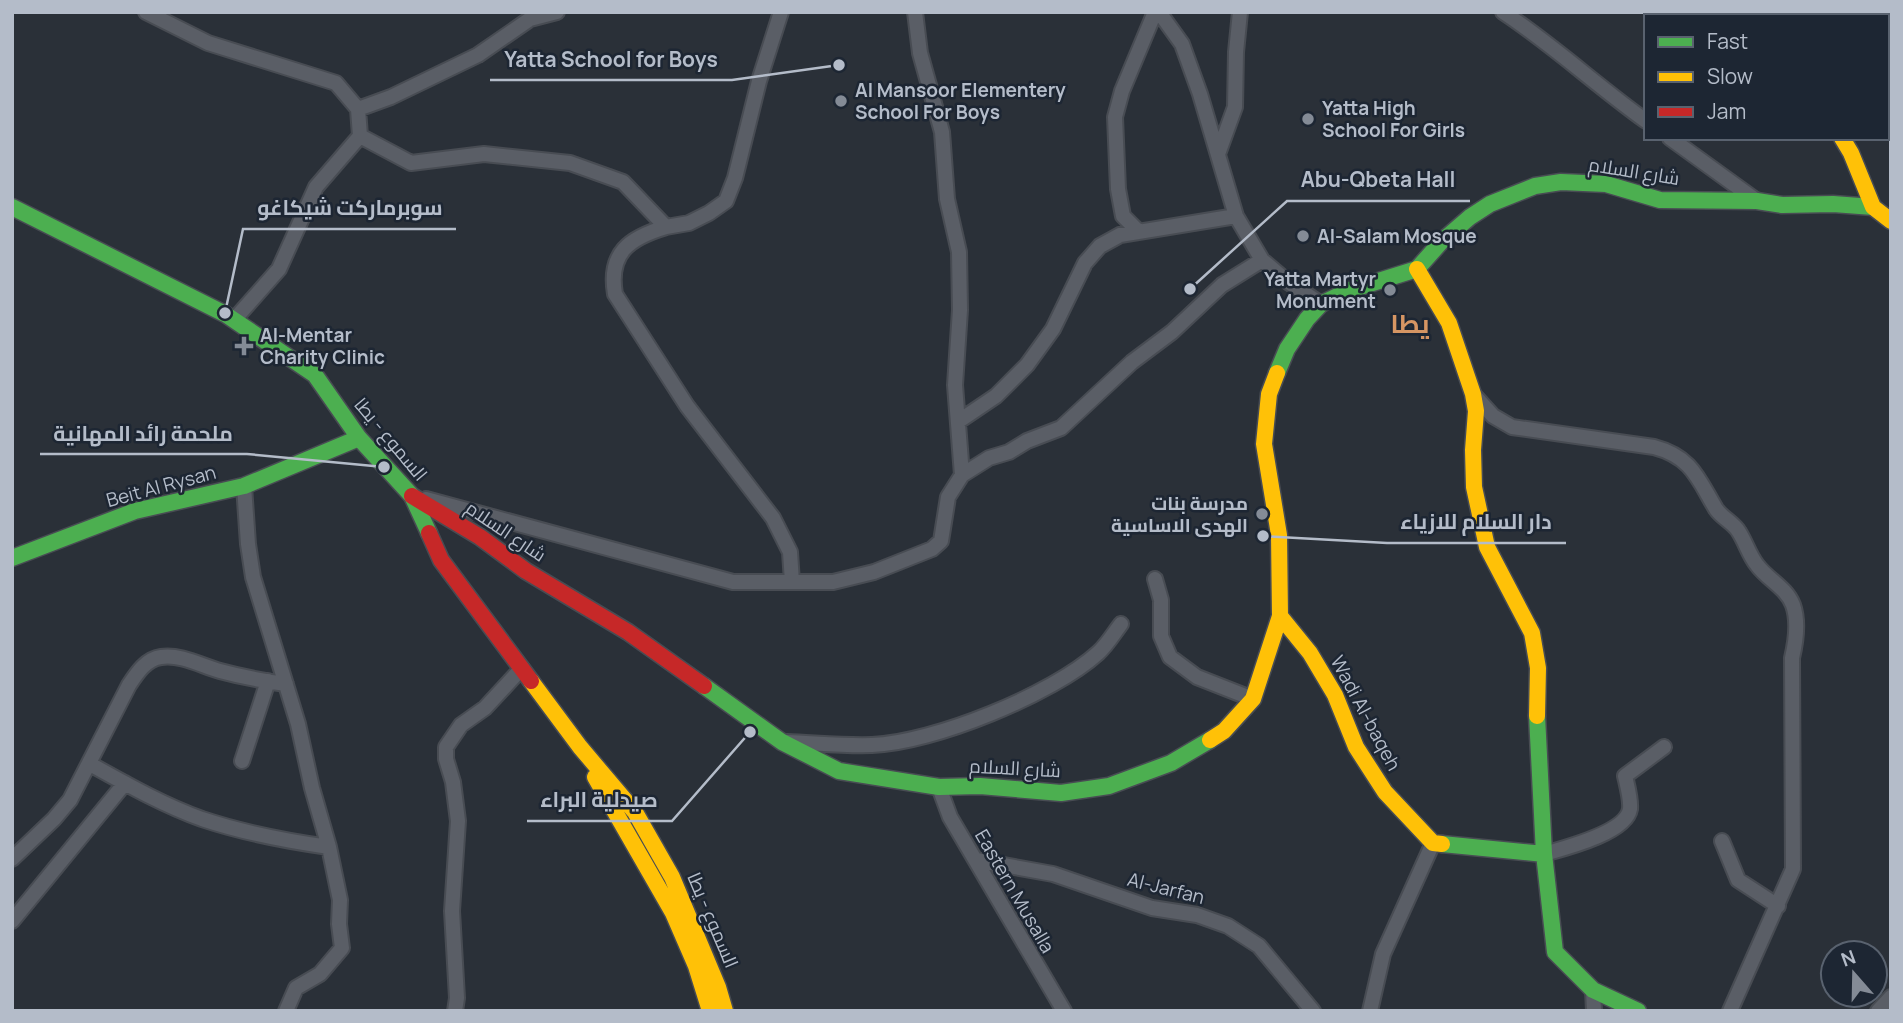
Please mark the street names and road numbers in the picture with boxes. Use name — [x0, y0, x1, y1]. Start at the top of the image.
street label: شارع السلام — [1586, 151, 1681, 192]
street label: السموع - يطا — [348, 392, 434, 487]
street label: Beit Al Rysan — [103, 459, 219, 513]
street label: شارع السلام — [460, 495, 551, 568]
street label: Wadi Al-baqeh — [1325, 651, 1407, 775]
street label: شارع السلام — [968, 753, 1062, 784]
street label: Eastern Musalla — [969, 824, 1061, 958]
street label: Al-Jarfan — [1125, 866, 1207, 910]
street label: السموع - يطا — [680, 868, 745, 972]

